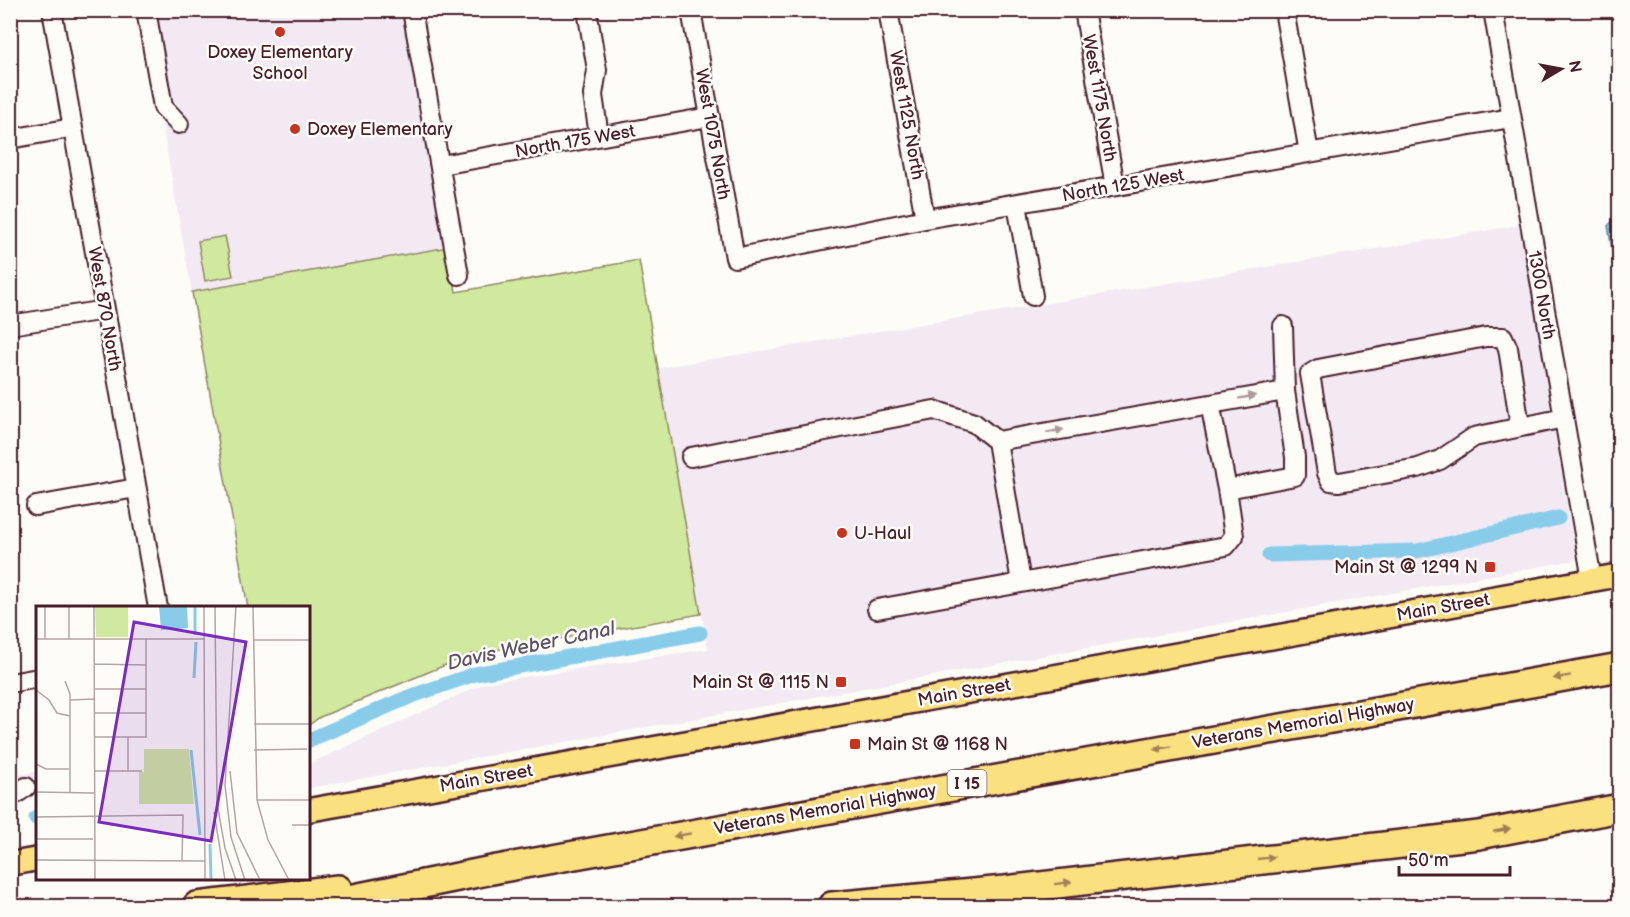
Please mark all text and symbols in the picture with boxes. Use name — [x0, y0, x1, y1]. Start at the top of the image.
marker: Doxey Elementary School — [273, 25, 287, 39]
street label: West 1175 North — [1078, 33, 1121, 164]
north arrow — [1531, 39, 1591, 99]
place label: Doxey Elementary School — [207, 42, 354, 84]
street label: West 1125 North — [885, 49, 928, 181]
text: N — [1564, 59, 1585, 74]
street label: West 1075 North — [691, 67, 734, 201]
place label: Doxey Elementary — [307, 119, 453, 140]
street label: North 175 West — [513, 121, 637, 162]
marker: Doxey Elementary — [288, 122, 302, 136]
street label: North 125 West — [1061, 164, 1186, 207]
street label: West 870 North — [83, 245, 126, 373]
street label: 1300 North — [1523, 249, 1560, 341]
one-way arrow — [1238, 393, 1257, 402]
one-way arrow — [1046, 426, 1065, 435]
place label: U-Haul — [854, 523, 911, 544]
marker: U-Haul — [835, 526, 849, 540]
place label: Main St @ 1299 N — [1334, 557, 1478, 578]
marker: Main St @ 1299 N — [1483, 560, 1497, 574]
street label: Main Street — [1395, 589, 1492, 626]
inset map — [36, 606, 310, 881]
water label: Davis Weber Canal — [445, 616, 619, 675]
place label: Main St @ 1115 N — [692, 672, 829, 693]
one-way arrow — [1552, 673, 1571, 682]
street label: Main Street — [916, 674, 1013, 711]
marker: Main St @ 1115 N — [834, 675, 848, 689]
street label: Veterans Memorial Highway — [1190, 693, 1417, 753]
place label: Main St @ 1168 N — [867, 734, 1008, 755]
marker: Main St @ 1168 N — [848, 737, 862, 751]
one-way arrow — [1153, 744, 1172, 753]
street label: Main Street — [438, 760, 535, 797]
road number: I 15 — [948, 770, 986, 796]
street label: Veterans Memorial Highway — [712, 779, 939, 839]
one-way arrow — [1492, 825, 1511, 834]
one-way arrow — [672, 831, 691, 840]
scale bar — [1399, 839, 1510, 877]
text: 50 m — [1408, 850, 1449, 871]
one-way arrow — [1257, 853, 1276, 863]
one-way arrow — [1053, 878, 1072, 888]

